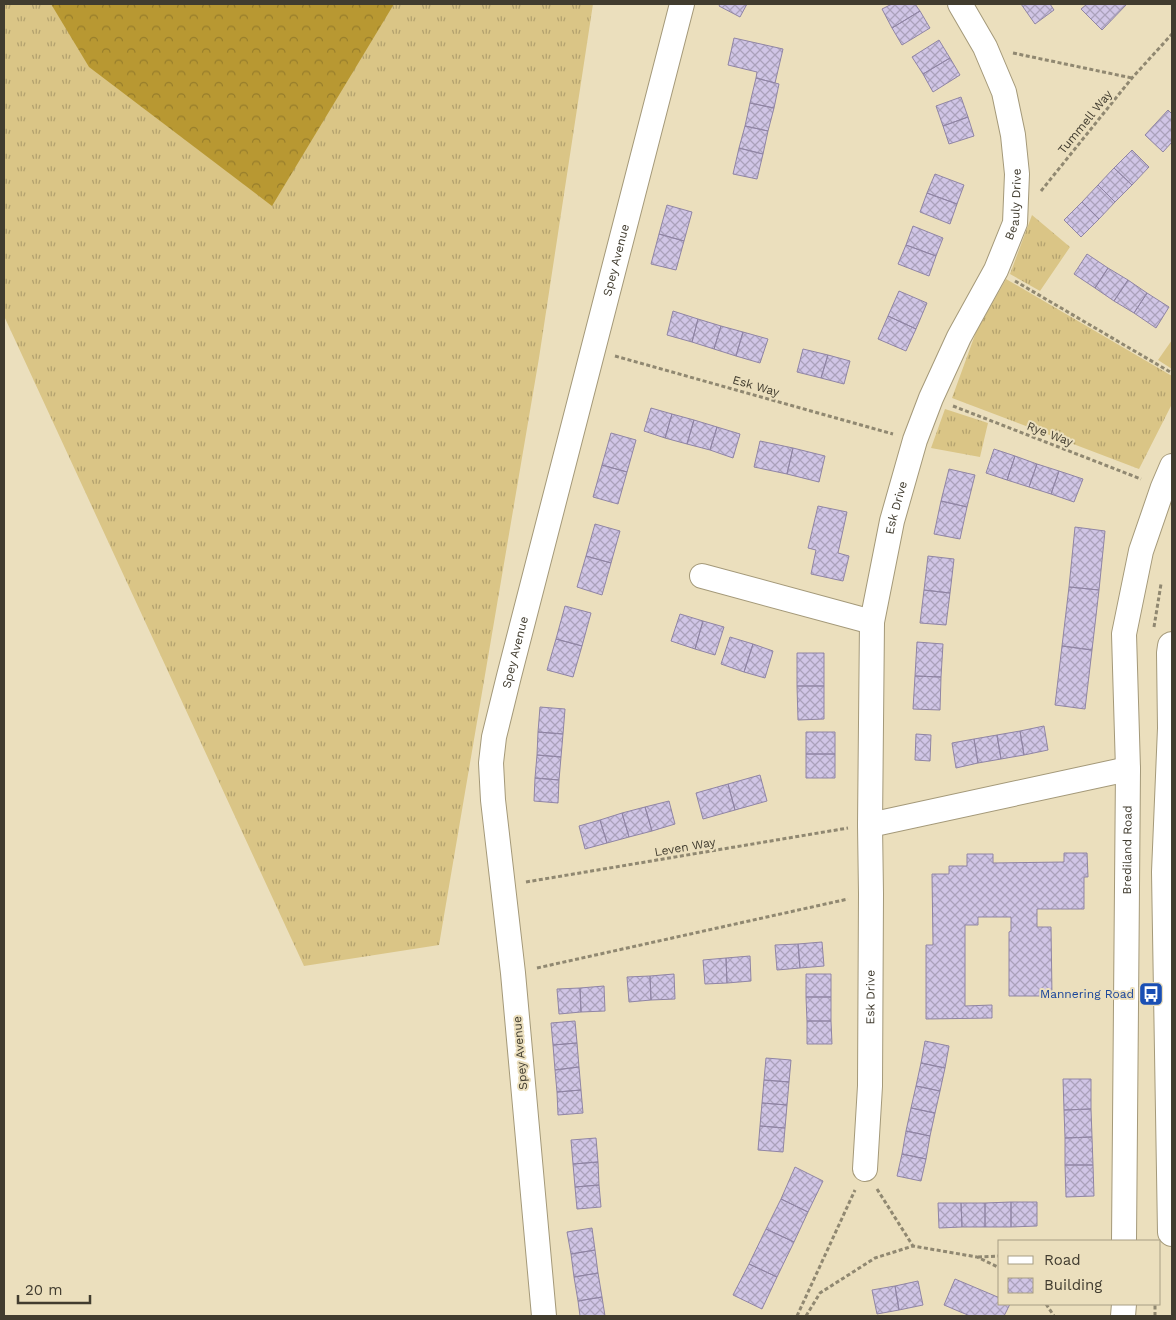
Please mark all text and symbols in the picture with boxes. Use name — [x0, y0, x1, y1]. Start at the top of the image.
street label: Tummell Way — [1055, 87, 1116, 157]
street label: Beauly Drive — [1002, 168, 1024, 242]
street label: Spey Avenue — [600, 223, 632, 298]
street label: Esk Way — [731, 373, 782, 400]
street label: Rye Way — [1025, 419, 1076, 449]
street label: Esk Drive — [883, 479, 910, 535]
street label: Spey Avenue — [499, 615, 531, 690]
street label: Brediland Road — [1120, 805, 1135, 895]
street label: Leven Way — [653, 835, 717, 859]
street label: Esk Drive — [863, 970, 878, 1024]
bus stop icon: Mannering Road — [1138, 981, 1164, 1007]
place label: Mannering Road — [1040, 987, 1134, 1001]
street label: Spey Avenue — [510, 1016, 530, 1090]
legend — [998, 1240, 1161, 1305]
text: Road — [1044, 1251, 1081, 1269]
scale bar — [18, 1272, 90, 1304]
text: Building — [1044, 1276, 1102, 1294]
text: 20 m — [25, 1281, 63, 1299]

